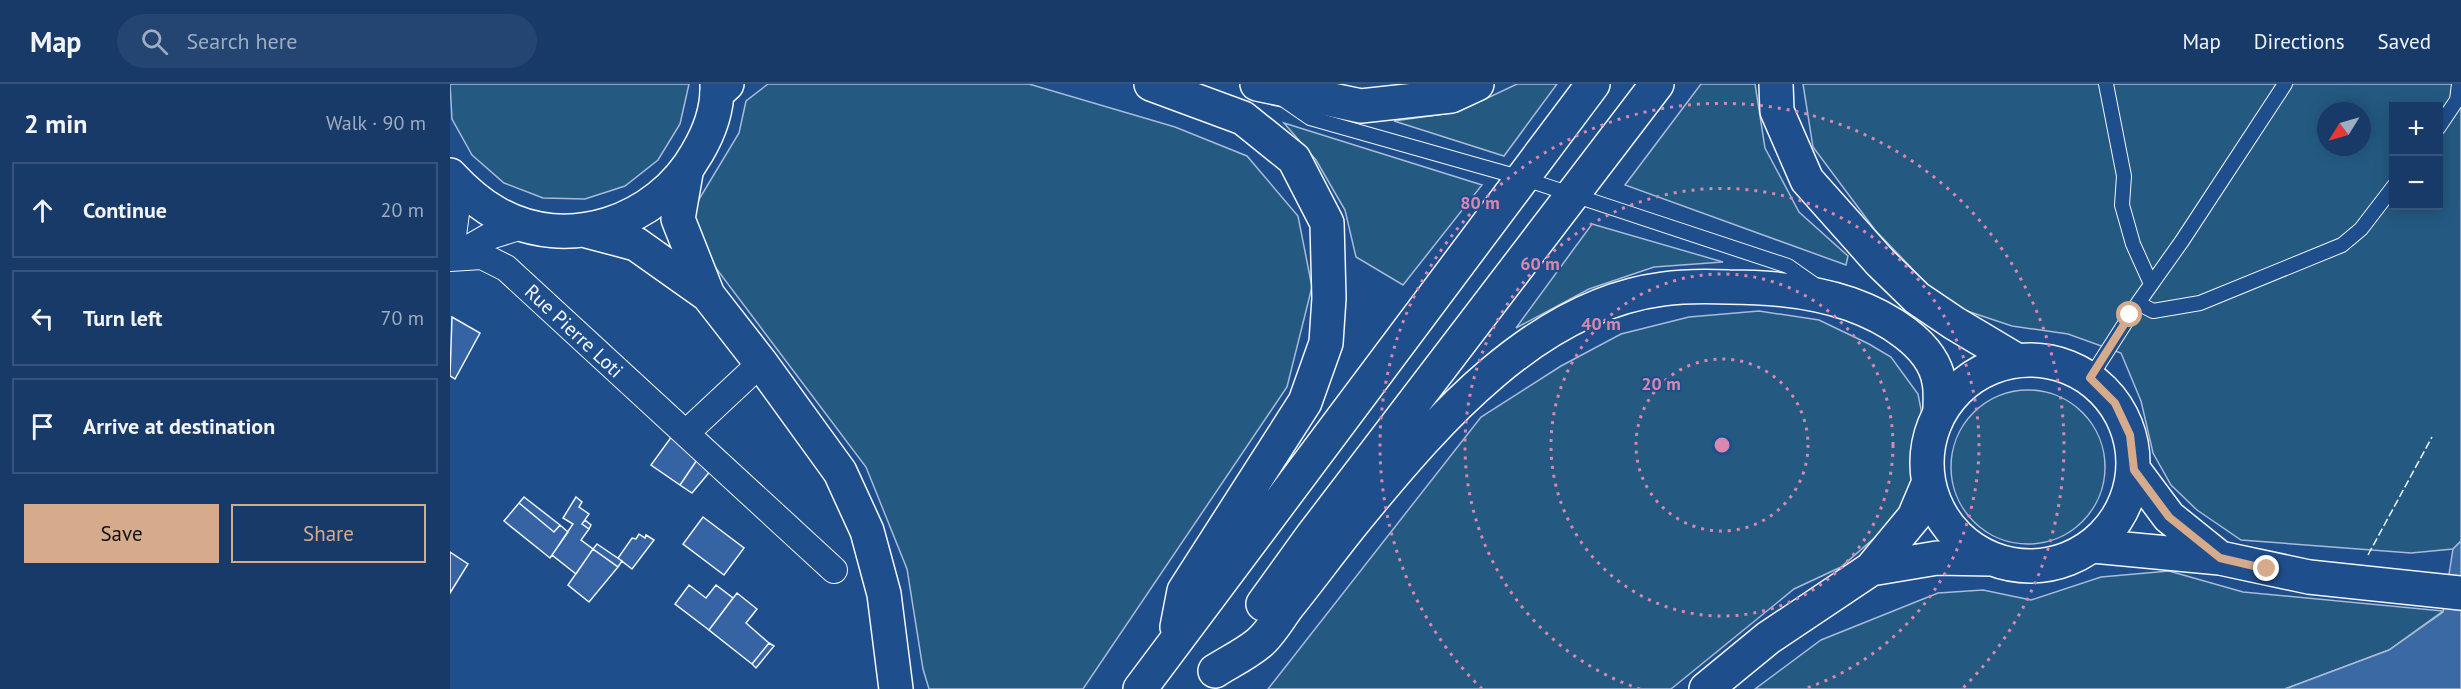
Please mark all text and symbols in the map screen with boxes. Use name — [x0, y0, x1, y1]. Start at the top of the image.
search box — [117, 14, 537, 68]
text: Map — [30, 23, 81, 60]
icon: search — [138, 25, 171, 58]
text: Search here — [186, 27, 297, 55]
text: Map — [2182, 28, 2221, 55]
text: Directions — [2254, 28, 2345, 55]
text: Saved — [2378, 28, 2431, 55]
north arrow — [2317, 102, 2371, 156]
map controls — [2389, 102, 2443, 210]
button: + — [2389, 102, 2443, 156]
text: 2 min — [24, 107, 87, 140]
text: Walk · 90 m — [326, 110, 426, 136]
button: − — [2389, 156, 2443, 210]
text: 80 m — [1460, 191, 1500, 214]
icon: ahead — [26, 194, 59, 227]
text: Continue — [83, 196, 167, 224]
text: 20 m — [381, 197, 424, 223]
text: 60 m — [1520, 252, 1560, 275]
street label: Rue Pierre Loti — [519, 279, 629, 383]
route start — [2116, 301, 2142, 327]
icon: left — [26, 302, 59, 335]
text: Turn left — [83, 304, 163, 332]
text: 70 m — [381, 305, 424, 331]
text: 40 m — [1581, 312, 1621, 335]
text: 20 m — [1641, 372, 1681, 395]
icon: arrive — [26, 410, 59, 443]
text: Arrive at destination — [83, 412, 275, 440]
centre of rings — [1712, 435, 1732, 455]
button: Save — [24, 504, 219, 563]
button: Share — [231, 504, 426, 563]
route end — [2253, 555, 2279, 581]

